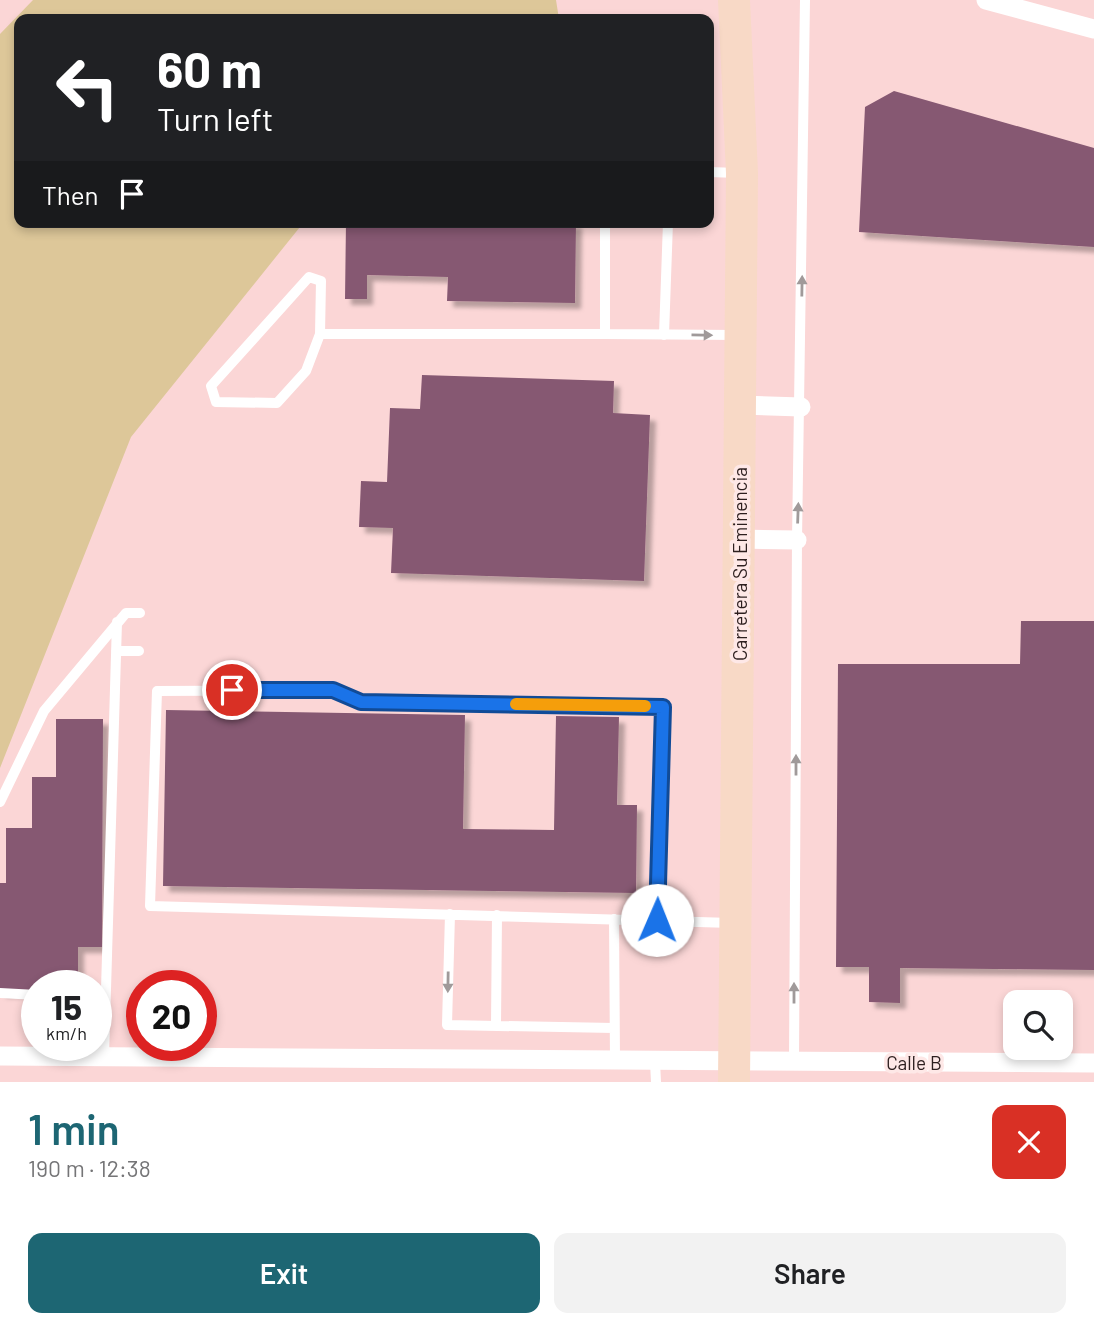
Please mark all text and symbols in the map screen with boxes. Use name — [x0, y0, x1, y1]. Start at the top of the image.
text: 60 m — [157, 39, 262, 98]
icon: left — [42, 42, 133, 133]
text: Turn left — [157, 99, 274, 137]
icon: arrive — [113, 175, 151, 213]
text: Then — [42, 179, 99, 210]
one-way arrow — [796, 275, 808, 297]
one-way arrow — [691, 329, 713, 341]
street label: Carretera Su Eminencia — [728, 467, 751, 661]
one-way arrow — [792, 502, 803, 524]
pin — [202, 660, 262, 720]
icon: arrive — [213, 671, 251, 709]
one-way arrow — [790, 754, 801, 776]
position arrow — [620, 883, 694, 957]
speed limit sign: 20 — [126, 970, 217, 1061]
one-way arrow — [442, 971, 454, 993]
one-way arrow — [788, 982, 800, 1004]
text: 15 — [51, 985, 82, 1027]
map controls — [1003, 990, 1073, 1060]
button: search — [1003, 990, 1073, 1060]
text: km/h — [46, 1022, 87, 1044]
street label: Calle B — [886, 1051, 942, 1074]
text: 1 min — [28, 1103, 120, 1153]
button: close — [992, 1105, 1066, 1179]
text: 190 m · 12:38 — [28, 1154, 151, 1182]
button: Exit — [28, 1233, 540, 1313]
button: Share — [554, 1233, 1066, 1313]

